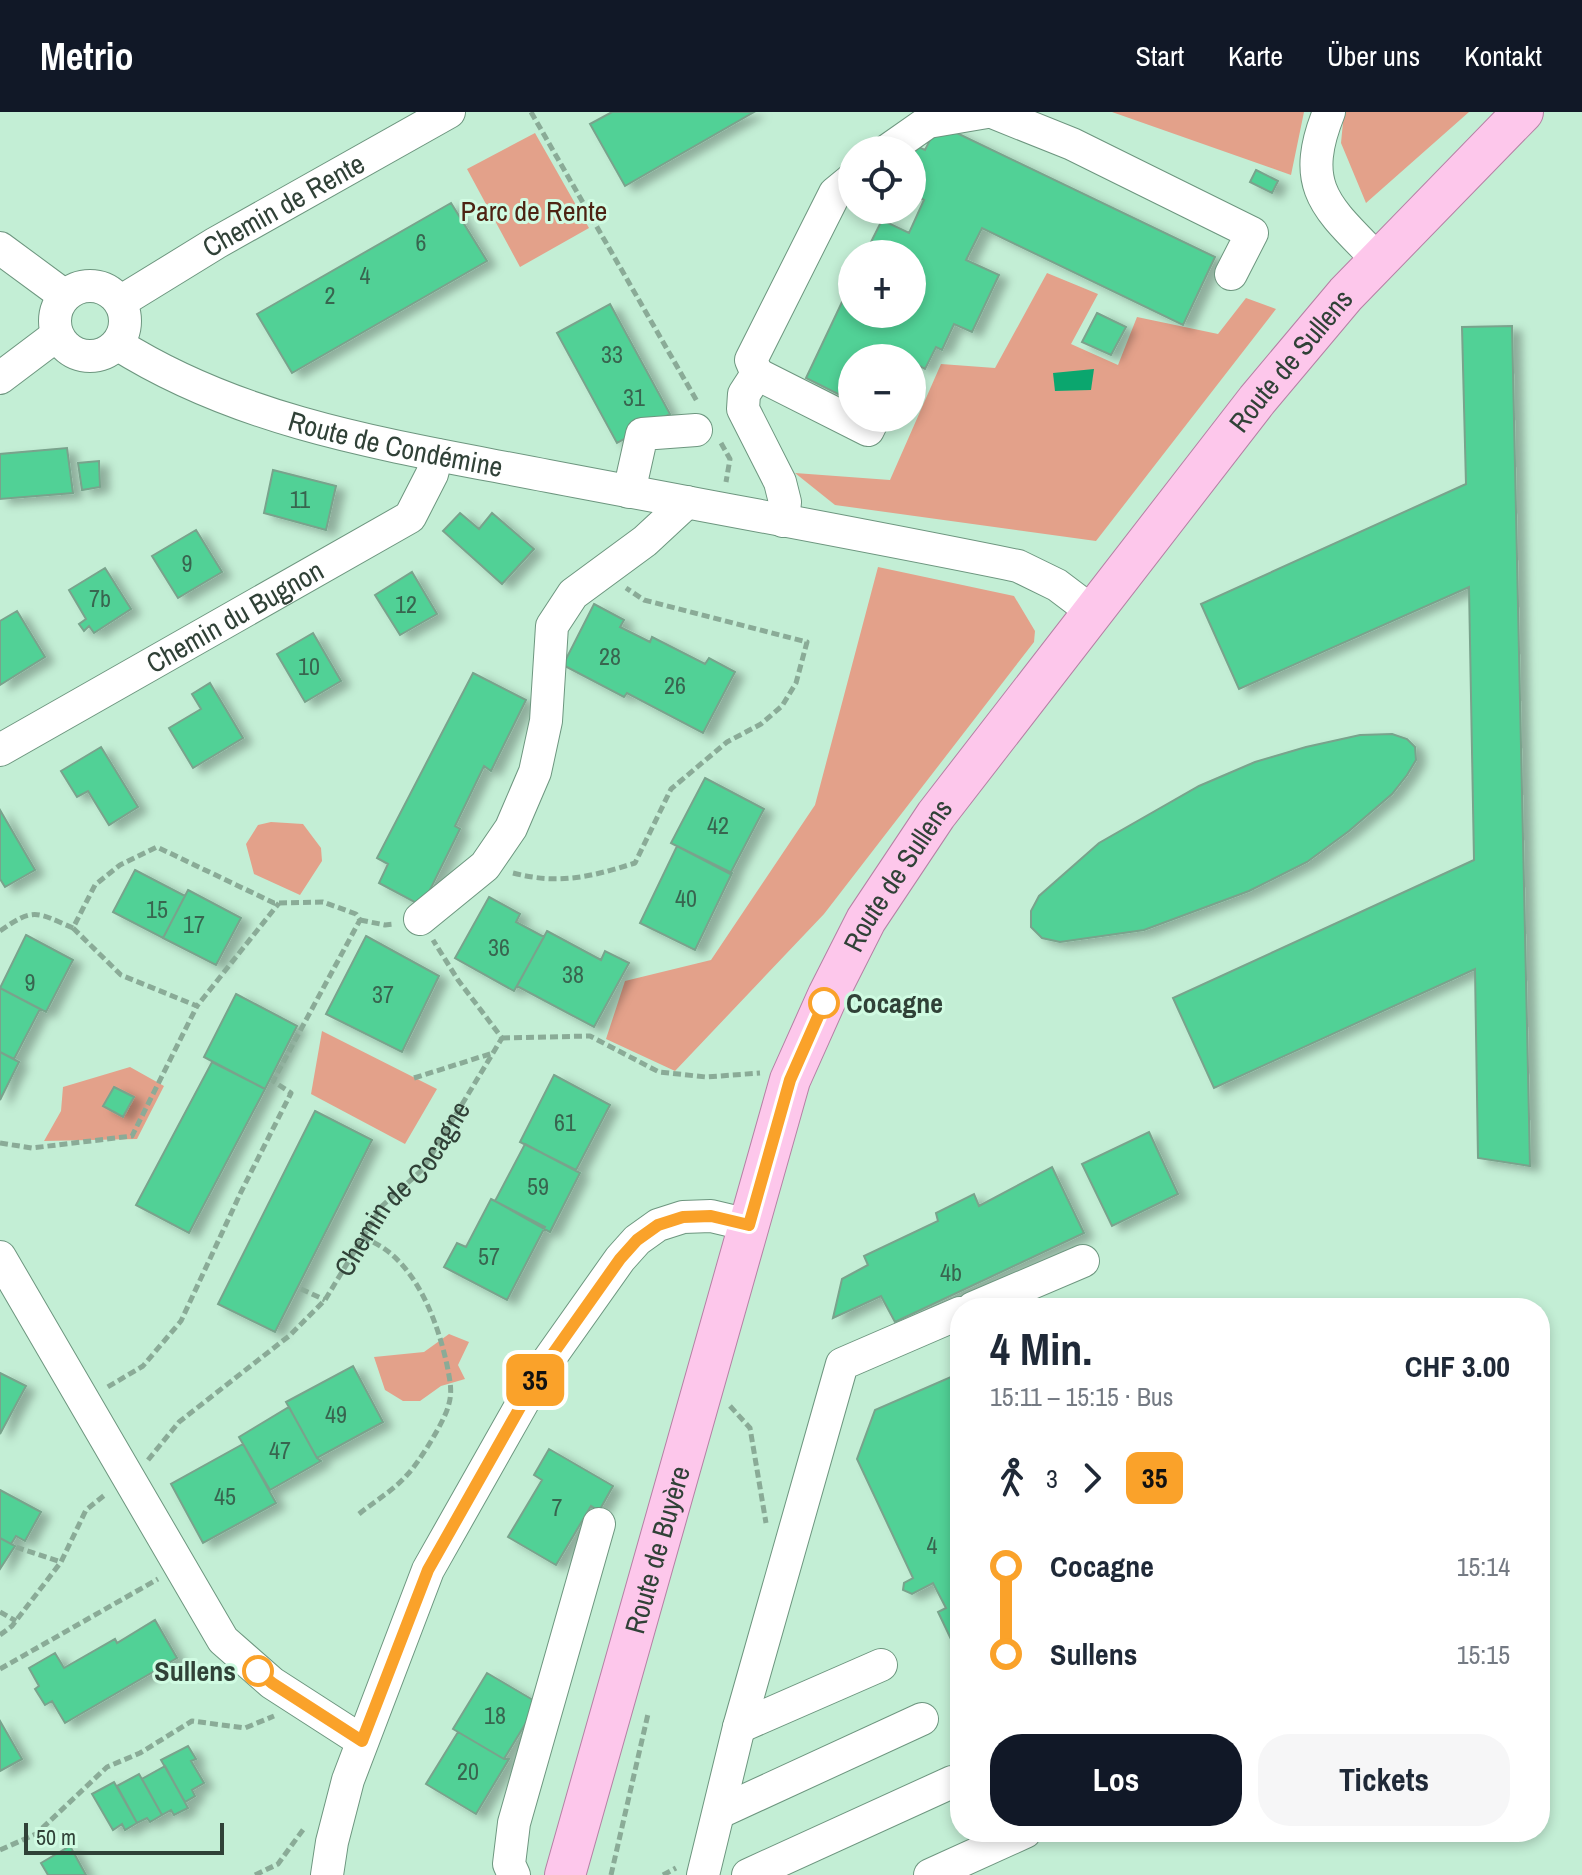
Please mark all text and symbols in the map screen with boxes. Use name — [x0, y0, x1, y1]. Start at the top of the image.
text: Metrio — [40, 31, 133, 82]
text: Start — [1136, 37, 1184, 75]
text: Karte — [1228, 37, 1283, 75]
text: Über uns — [1327, 37, 1420, 75]
text: Kontakt — [1464, 37, 1542, 75]
map controls — [838, 136, 926, 432]
button: locate — [838, 136, 926, 224]
street label: Chemin de Rente — [195, 144, 371, 266]
park label: Parc de Rente — [461, 192, 607, 230]
house number: 6 — [416, 226, 426, 258]
button: + — [838, 240, 926, 328]
house number: 4 — [360, 259, 371, 291]
house number: 2 — [325, 279, 335, 311]
street label: Route de Sullens — [1220, 281, 1361, 440]
house number: 33 — [601, 338, 623, 370]
button: − — [838, 344, 926, 432]
house number: 31 — [623, 381, 645, 413]
street label: Route de Condémine — [284, 402, 506, 486]
house number: 11 — [290, 483, 310, 515]
house number: 9 — [182, 547, 192, 579]
street label: Chemin du Bugnon — [139, 551, 330, 682]
house number: 7b — [89, 582, 111, 614]
house number: 12 — [395, 588, 417, 620]
house number: 28 — [599, 640, 621, 672]
house number: 10 — [298, 650, 320, 682]
house number: 26 — [664, 669, 686, 701]
street label: Route de Sullens — [834, 791, 961, 958]
house number: 42 — [707, 809, 729, 841]
house number: 40 — [675, 882, 697, 914]
house number: 15 — [146, 893, 168, 925]
house number: 17 — [183, 908, 205, 940]
house number: 36 — [488, 931, 510, 963]
house number: 38 — [562, 958, 584, 990]
house number: 9 — [25, 966, 35, 998]
house number: 37 — [372, 978, 394, 1010]
place label: Cocagne — [846, 984, 943, 1022]
marker: Cocagne — [809, 988, 839, 1018]
street label: Chemin de Cocagne — [325, 1094, 479, 1283]
house number: 61 — [554, 1106, 576, 1138]
house number: 59 — [527, 1170, 549, 1202]
house number: 57 — [478, 1240, 500, 1272]
house number: 4b — [940, 1256, 962, 1288]
text: 4 Min. — [990, 1319, 1092, 1379]
text: CHF 3.00 — [1405, 1346, 1510, 1386]
line badge: 35 — [499, 1354, 571, 1406]
text: 35 — [522, 1361, 548, 1399]
text: 15:11 – 15:15 · Bus — [990, 1379, 1173, 1414]
house number: 49 — [325, 1398, 347, 1430]
house number: 47 — [269, 1434, 291, 1466]
icon: walk — [990, 1456, 1034, 1500]
icon: forward — [1070, 1456, 1114, 1500]
text: 35 — [1142, 1459, 1167, 1497]
text: 3 — [1046, 1461, 1058, 1496]
street label: Route de Buyère — [615, 1462, 699, 1638]
house number: 45 — [214, 1480, 236, 1512]
house number: 7 — [552, 1491, 563, 1523]
house number: 4 — [927, 1529, 938, 1561]
text: Cocagne — [1050, 1546, 1154, 1586]
text: 15:14 — [1457, 1549, 1510, 1584]
text: Sullens — [1050, 1634, 1138, 1674]
text: 15:15 — [1457, 1637, 1510, 1672]
place label: Sullens — [154, 1652, 236, 1690]
marker: Sullens — [243, 1656, 273, 1686]
house number: 18 — [484, 1699, 506, 1731]
button: Los — [990, 1734, 1242, 1826]
button: Tickets — [1258, 1734, 1510, 1826]
house number: 20 — [457, 1755, 479, 1787]
scale bar — [24, 1819, 224, 1855]
text: 50 m — [36, 1822, 76, 1852]

